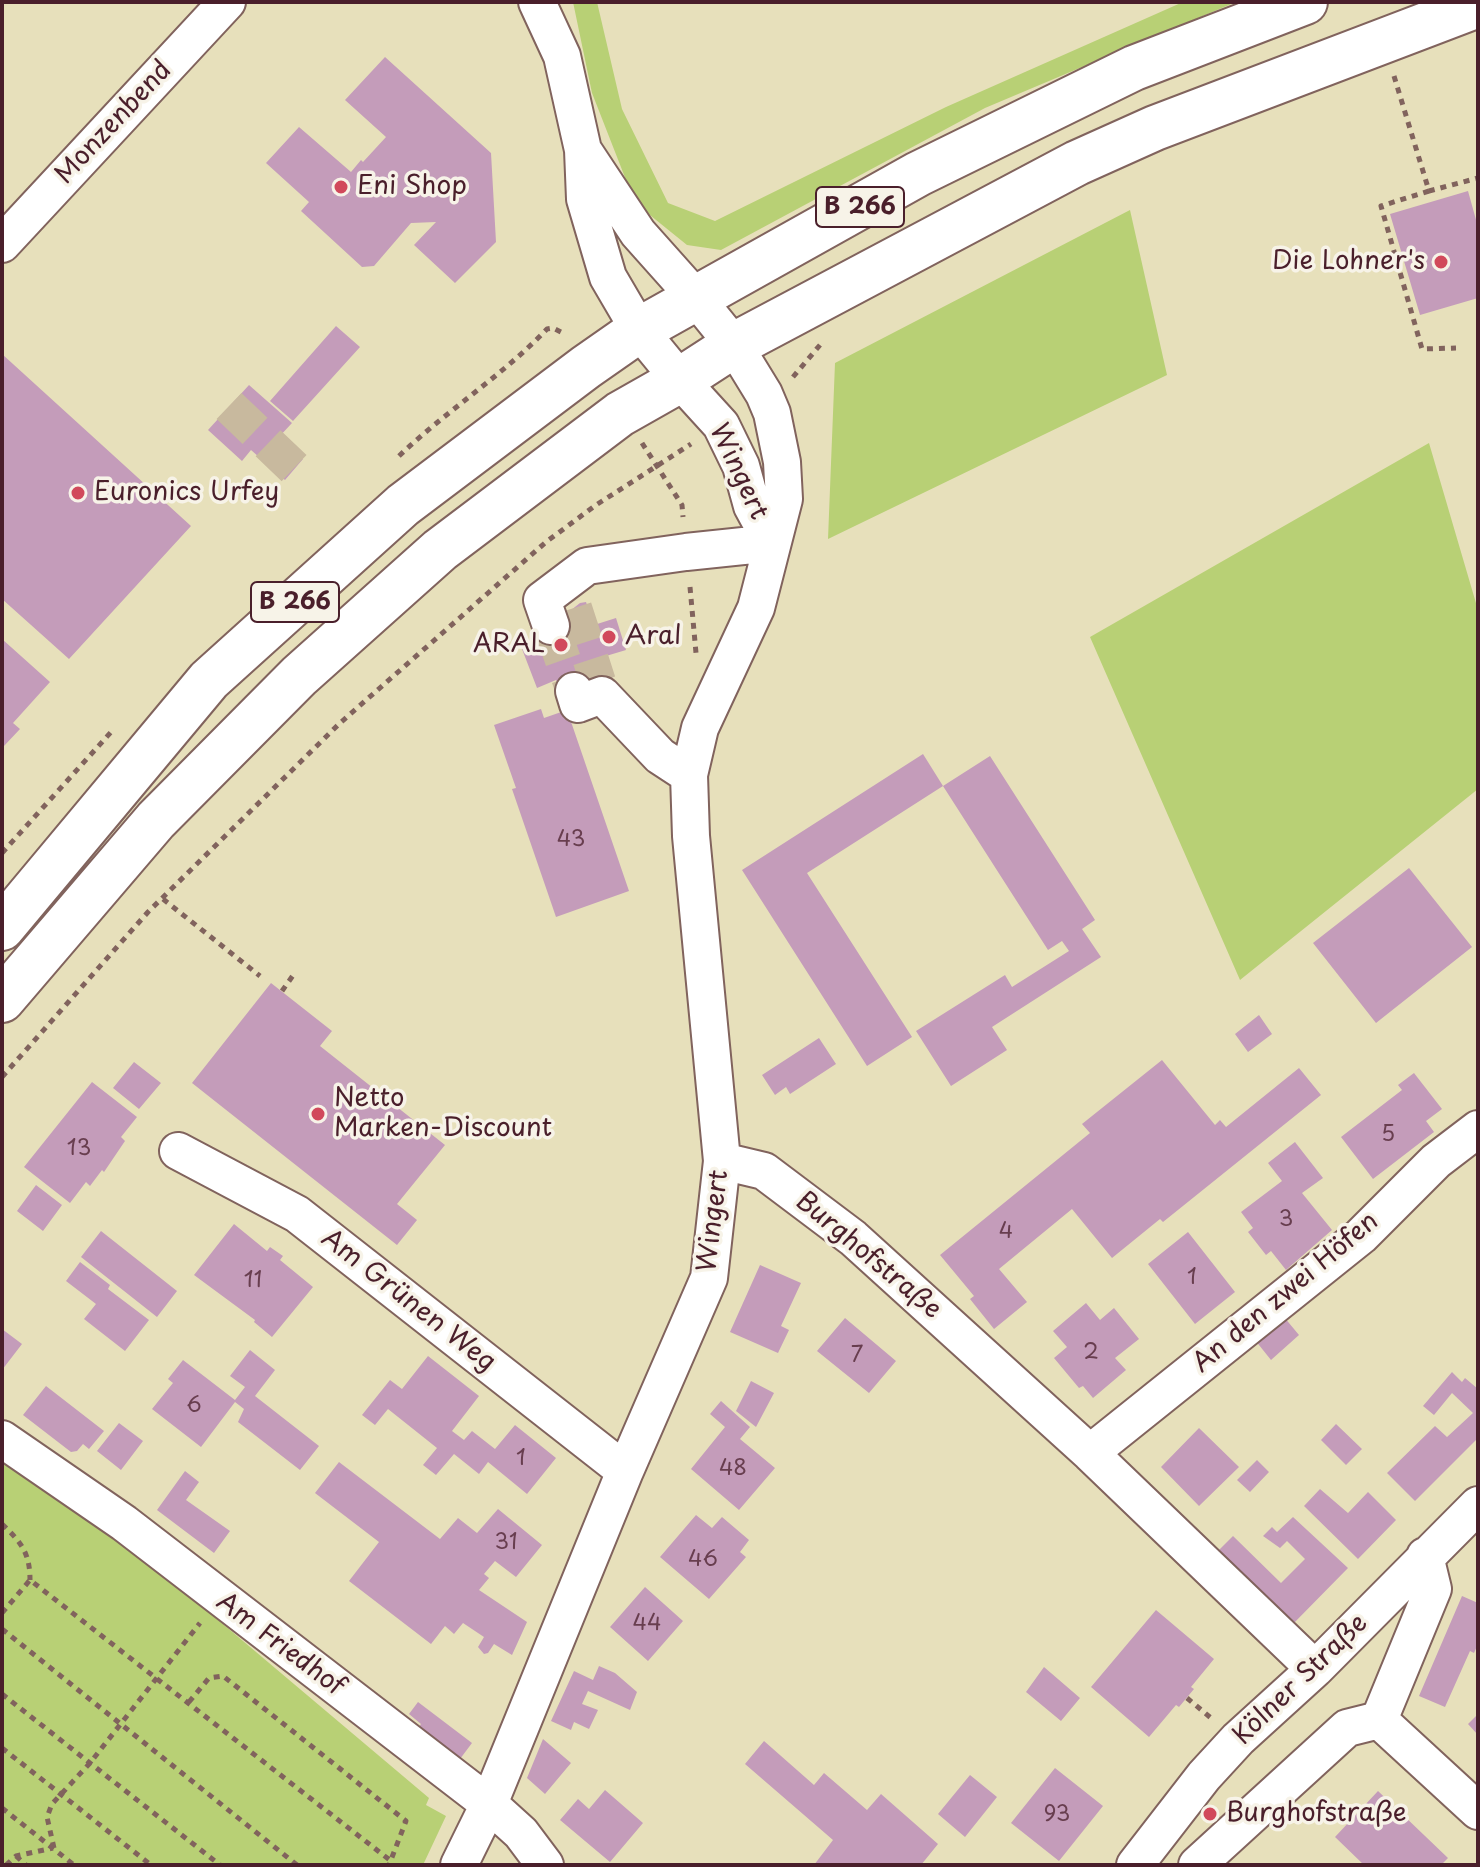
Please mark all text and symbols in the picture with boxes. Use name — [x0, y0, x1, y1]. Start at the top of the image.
street label: Monzenbend — [49, 55, 179, 191]
place label: Eni Shop — [357, 171, 467, 203]
marker: Eni Shop — [332, 178, 350, 196]
road number: B 266 — [816, 187, 904, 227]
place label: Die Lohner's — [1272, 246, 1425, 278]
marker: Die Lohner's — [1432, 253, 1450, 271]
street label: Wingert — [702, 419, 774, 525]
place label: Euronics Urfey — [94, 477, 279, 509]
marker: Euronics Urfey — [69, 484, 87, 502]
road number: B 266 — [251, 582, 339, 622]
place label: Aral — [625, 621, 682, 653]
marker: Aral — [600, 628, 618, 646]
place label: ARAL — [473, 629, 545, 661]
marker: ARAL — [552, 636, 570, 654]
house number: 43 — [557, 827, 585, 853]
place label: Netto Marken-Discount — [334, 1083, 552, 1144]
marker: Netto Marken-Discount — [309, 1105, 327, 1123]
house number: 5 — [1381, 1122, 1395, 1148]
house number: 13 — [67, 1136, 91, 1162]
street label: Wingert — [692, 1168, 736, 1274]
street label: Burghofstraße — [789, 1186, 947, 1326]
street label: An den zwei Höfen — [1187, 1206, 1385, 1380]
house number: 3 — [1279, 1207, 1293, 1233]
house number: 4 — [999, 1219, 1013, 1245]
street label: Am Grünen Weg — [315, 1223, 501, 1379]
house number: 1 — [1187, 1265, 1197, 1291]
house number: 11 — [244, 1268, 262, 1294]
house number: 2 — [1083, 1340, 1099, 1366]
house number: 7 — [851, 1343, 863, 1369]
house number: 6 — [186, 1393, 202, 1419]
house number: 1 — [516, 1446, 526, 1472]
house number: 48 — [719, 1456, 747, 1482]
house number: 31 — [494, 1530, 518, 1556]
house number: 46 — [688, 1547, 718, 1573]
street label: Am Friedhof — [210, 1587, 350, 1703]
street label: Kölner Straße — [1228, 1608, 1374, 1752]
house number: 44 — [632, 1611, 662, 1637]
place label: Burghofstraße — [1226, 1798, 1407, 1830]
house number: 93 — [1044, 1802, 1070, 1828]
marker: Burghofstraße — [1201, 1805, 1219, 1823]

